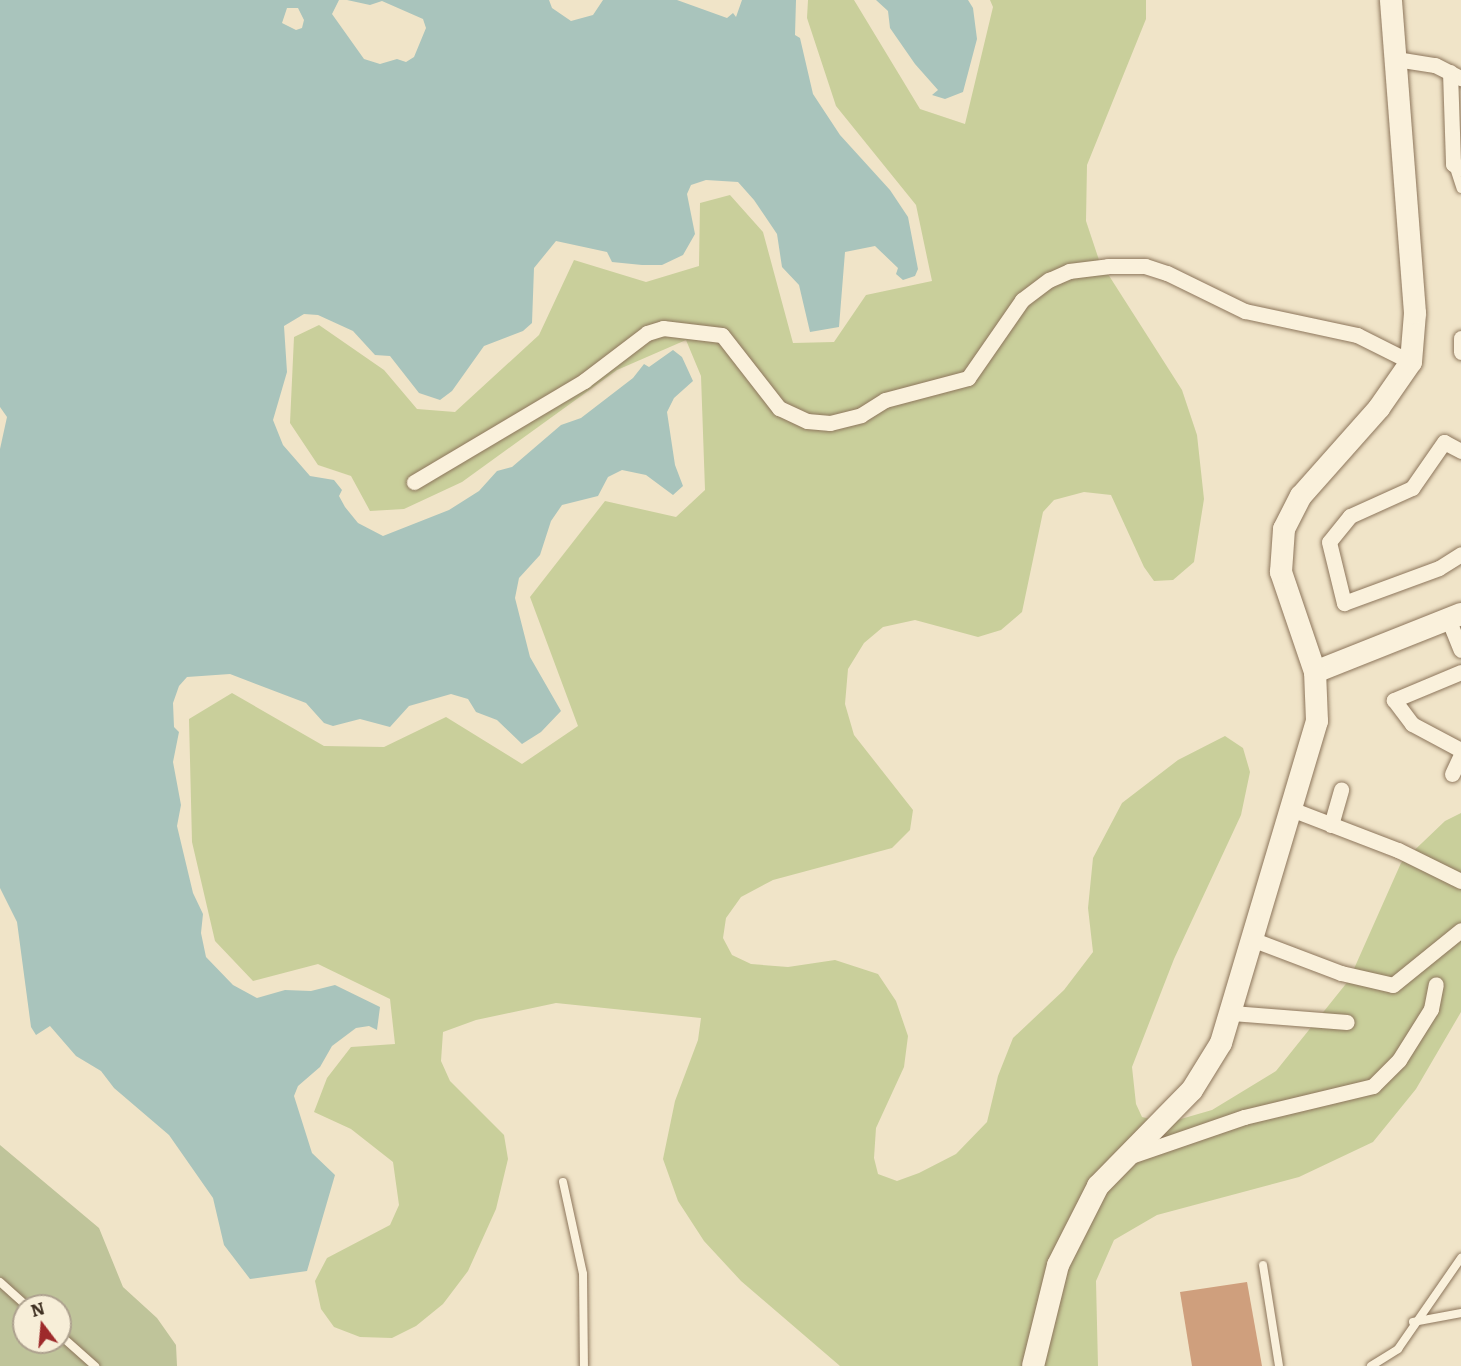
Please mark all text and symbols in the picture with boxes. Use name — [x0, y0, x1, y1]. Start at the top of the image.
north arrow — [12, 1294, 72, 1354]
text: N — [28, 1295, 47, 1322]

